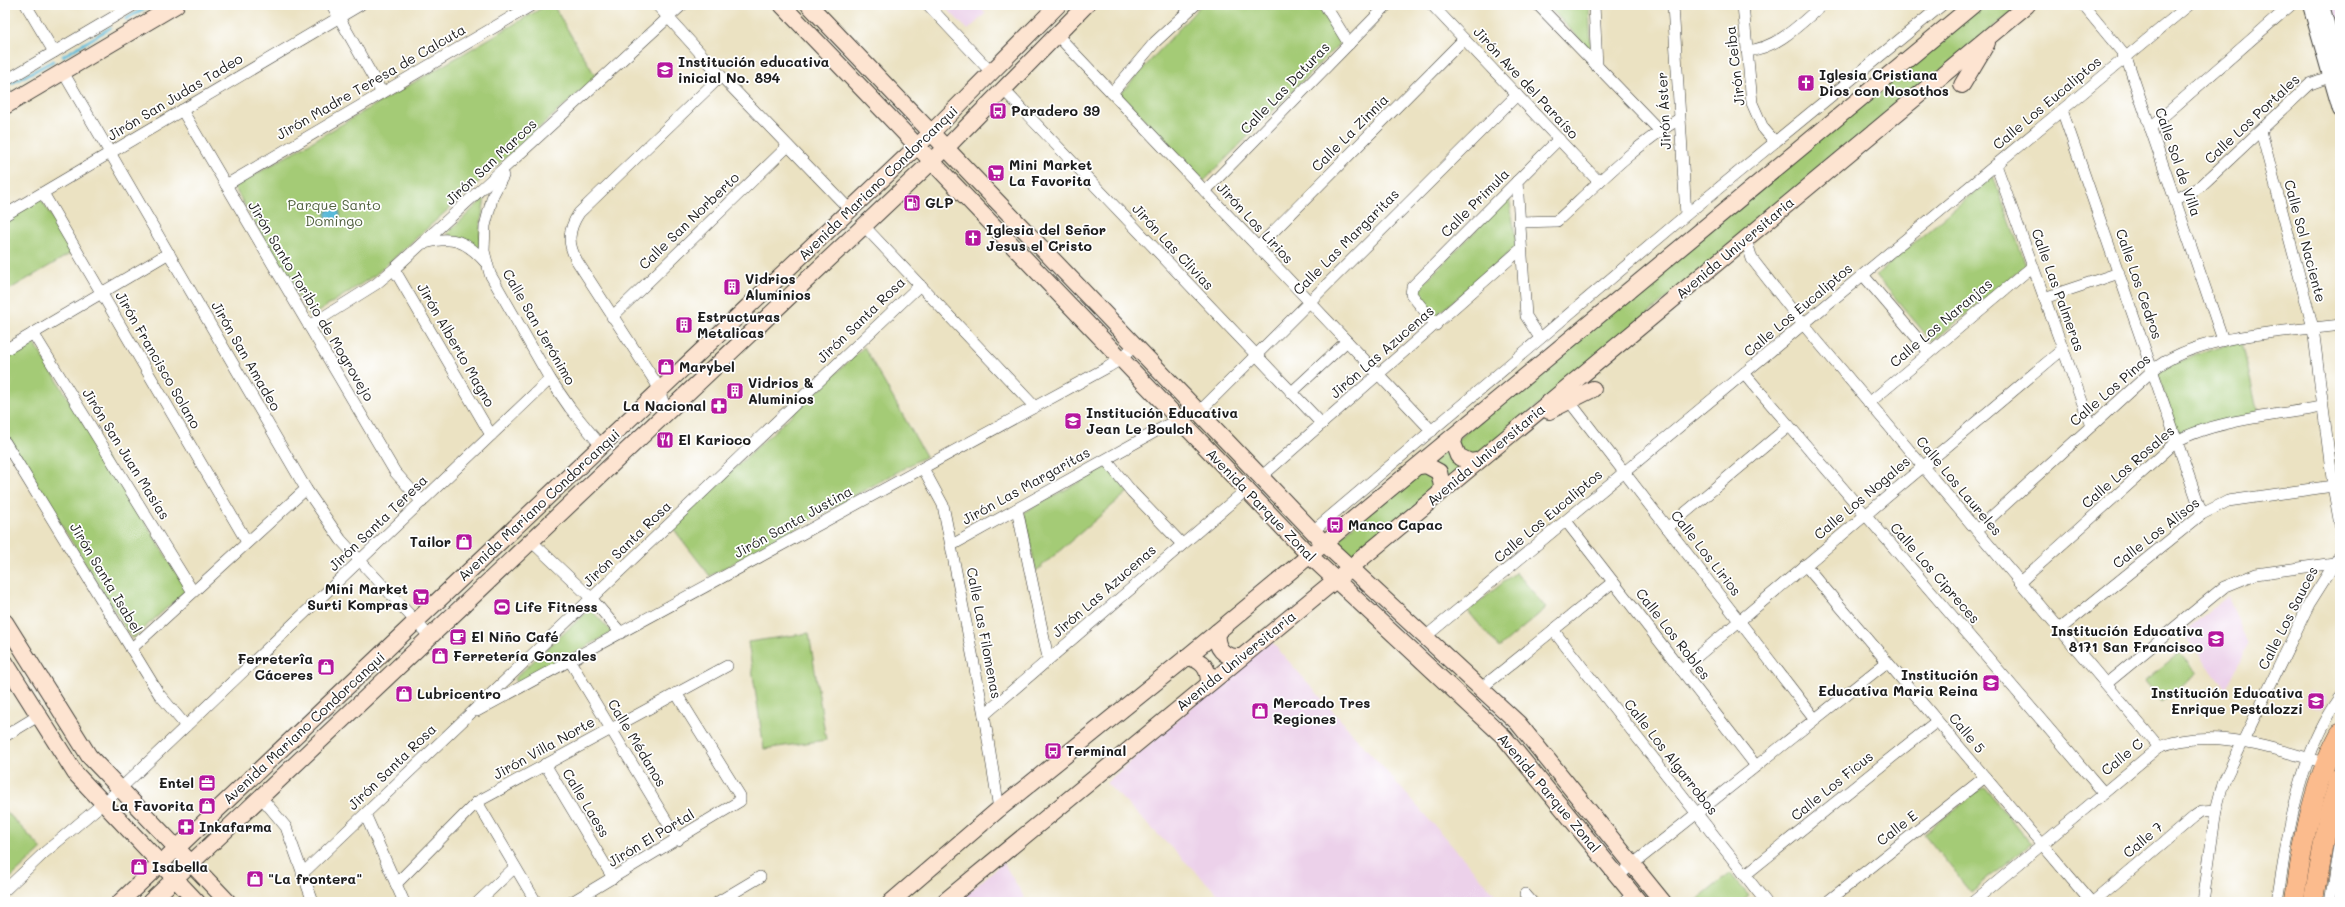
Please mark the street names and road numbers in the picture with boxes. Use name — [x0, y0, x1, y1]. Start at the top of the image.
street label: Jirón Madre Teresa de Calcuta — [273, 19, 469, 144]
street label: Jirón Ave del Paraíso — [1469, 23, 1583, 143]
street label: Jirón Ceiba — [1720, 25, 1749, 107]
street label: Calle Las Daturas — [1236, 38, 1333, 138]
street label: Jirón San Judas Tadeo — [103, 49, 246, 145]
street label: Calle Los Eucaliptos — [1988, 52, 2105, 154]
street label: Calle Los Portales — [2200, 70, 2303, 168]
street label: Jirón Áster — [1652, 72, 1675, 150]
street label: Calle La Zinnia — [1307, 90, 1392, 175]
street label: Avenida Mariano Condorcanqui — [794, 101, 962, 264]
street label: Calle Sol de Villa — [2151, 105, 2206, 219]
street label: Jirón San Marcos — [441, 114, 541, 209]
street label: Calle Primula — [1436, 164, 1513, 241]
street label: Calle San Norberto — [634, 168, 743, 273]
street label: Jirón Los Lirios — [1213, 178, 1298, 267]
street label: Calle Sol Naciente — [2280, 178, 2331, 304]
street label: Calle Las Margaritas — [1288, 184, 1403, 299]
street label: Avenida Universitaria — [1672, 192, 1798, 303]
street label: Jirón Santo Toribio de Mogrovejo — [244, 197, 379, 404]
street label: Jirón Las Clivias — [1128, 199, 1218, 294]
street label: Calle Las Palmeras — [2027, 226, 2090, 354]
street label: Calle Los Cedros — [2112, 226, 2167, 342]
street label: Calle Los Eucaliptos — [1739, 259, 1856, 361]
street label: Calle San Jerónimo — [498, 265, 580, 388]
street label: Jirón Santa Rosa — [812, 272, 909, 367]
street label: Calle Los Naranjas — [1885, 274, 1996, 371]
street label: Jirón Alberto Magno — [413, 279, 500, 410]
street label: Jirón Francisco Solano — [111, 288, 206, 432]
street label: Jirón San Amadeo — [207, 297, 286, 414]
street label: Jirón Las Azucenas — [1326, 301, 1438, 402]
street label: Calle Los Pinos — [2065, 349, 2154, 430]
street label: Jirón San Juan Masías — [78, 385, 175, 523]
street label: Avenida Universitaria — [1423, 399, 1549, 510]
street label: Calle Los Rosales — [2077, 421, 2178, 512]
street label: Avenida Mariano Condorcanqui — [454, 424, 624, 585]
street label: Calle Los Laureles — [1912, 432, 2007, 539]
street label: Jirón Las Margaritas — [958, 442, 1093, 529]
street label: Avenida Parque Zonal — [1202, 444, 1320, 565]
street label: Calle Los Nogales — [1809, 452, 1914, 544]
street label: Calle Los Eucaliptos — [1489, 465, 1606, 567]
street label: Jirón Santa Teresa — [324, 470, 431, 575]
street label: Jirón Santa Justina — [730, 481, 855, 562]
street label: Calle Los Alisos — [2108, 493, 2203, 572]
street label: Jirón Santa Rosa — [578, 496, 675, 591]
street label: Calle Los Lirios — [1667, 506, 1746, 599]
street label: Calle Los Cipreces — [1886, 518, 1985, 627]
street label: Jirón Santa Isabel — [66, 519, 147, 637]
street label: Jirón Las Azucenas — [1048, 540, 1160, 641]
street label: Calle Los Sauces — [2253, 563, 2322, 673]
street label: Calle Las Filomenas — [962, 566, 1007, 700]
street label: Calle Los Robles — [1632, 584, 1715, 683]
street label: Avenida Universitaria — [1172, 606, 1300, 715]
street label: Avenida Mariano Condorcanqui — [219, 647, 389, 808]
street label: Calle Médanos — [604, 695, 671, 790]
street label: Calle Los Algarrobos — [1620, 695, 1723, 819]
street label: Calle 5 — [1945, 709, 1990, 757]
street label: Jirón Villa Norte — [489, 712, 598, 783]
street label: Jirón Santa Rosa — [343, 719, 440, 814]
street label: Avenida Parque Zonal — [1494, 729, 1605, 856]
street label: Calle C — [2097, 734, 2147, 779]
street label: Calle Los Ficus — [1787, 747, 1877, 825]
street label: Calle Laess — [558, 765, 614, 841]
street label: Jirón El Portal — [604, 804, 698, 871]
street label: Calle E — [1872, 806, 1921, 850]
street label: Calle 7 — [2119, 817, 2167, 862]

